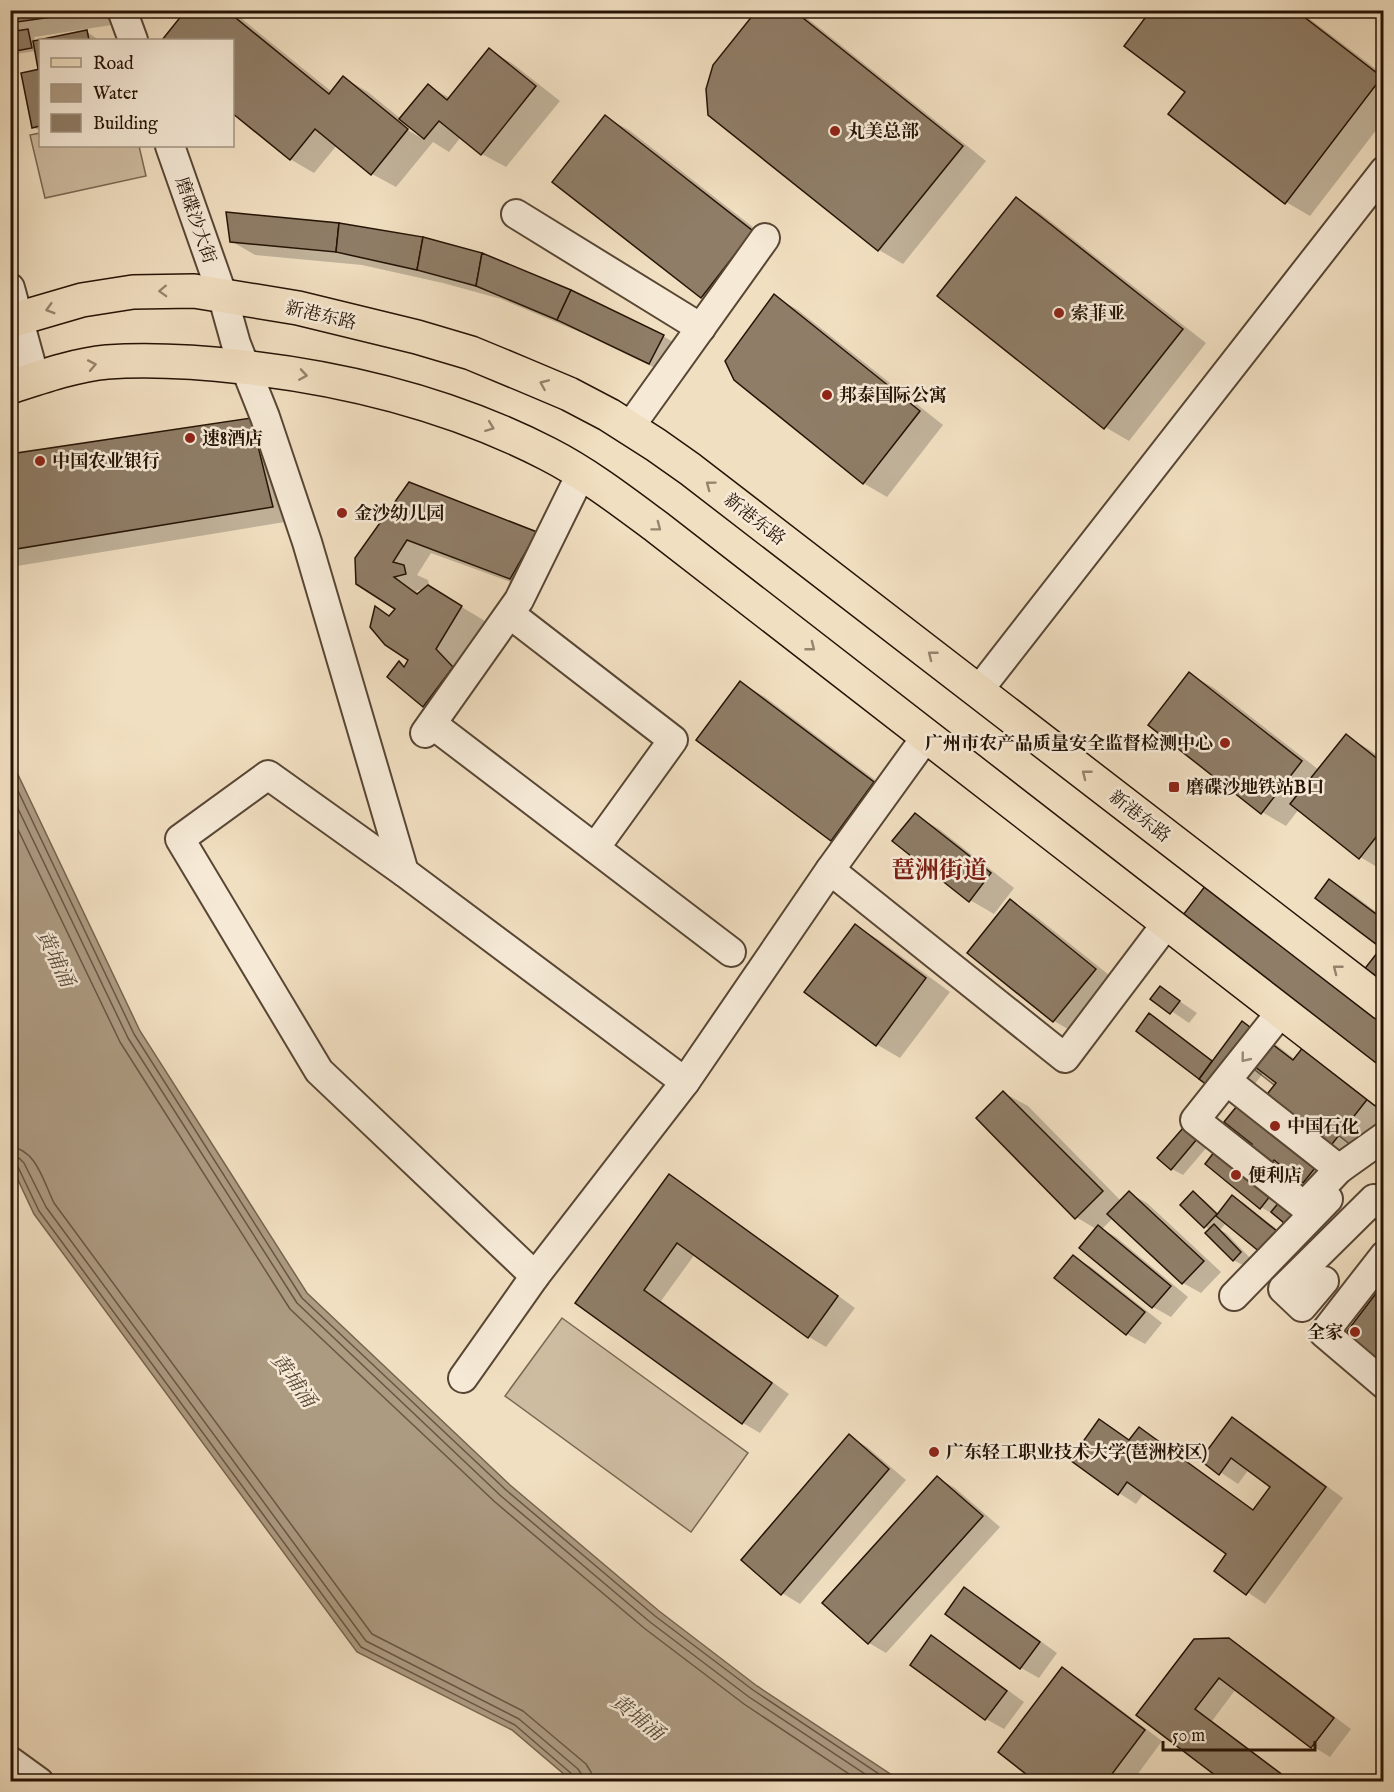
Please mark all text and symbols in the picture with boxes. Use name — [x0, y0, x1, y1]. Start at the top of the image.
legend — [39, 39, 234, 147]
text: Road — [93, 53, 134, 76]
text: Water — [93, 83, 138, 106]
text: Building — [93, 113, 158, 136]
place label: 丸美总部 — [847, 121, 919, 144]
marker: 丸美总部 — [828, 124, 842, 138]
street label: 磨碟沙大街 — [169, 174, 220, 267]
one-way arrow — [159, 284, 168, 297]
street label: 新港东路 — [283, 297, 358, 336]
one-way arrow — [45, 302, 56, 314]
place label: 索菲亚 — [1071, 303, 1125, 326]
marker: 索菲亚 — [1052, 306, 1066, 320]
one-way arrow — [87, 359, 97, 372]
one-way arrow — [298, 369, 308, 381]
one-way arrow — [540, 379, 551, 391]
place label: 邦泰国际公寓 — [839, 385, 947, 408]
marker: 邦泰国际公寓 — [820, 388, 834, 402]
one-way arrow — [484, 420, 495, 433]
place label: 速8酒店 — [202, 428, 263, 451]
marker: 速8酒店 — [183, 431, 197, 445]
place label: 中国农业银行 — [52, 451, 160, 474]
marker: 中国农业银行 — [33, 454, 47, 468]
one-way arrow — [706, 481, 717, 492]
street label: 新港东路 — [719, 489, 790, 551]
place label: 金沙幼儿园 — [354, 503, 444, 526]
marker: 金沙幼儿园 — [335, 506, 349, 520]
one-way arrow — [650, 520, 661, 531]
one-way arrow — [804, 640, 815, 651]
one-way arrow — [927, 651, 938, 662]
place label: 广州市农产品质量安全监督检测中心 — [925, 733, 1213, 756]
marker: 广州市农产品质量安全监督检测中心 — [1218, 736, 1232, 750]
one-way arrow — [1082, 771, 1093, 782]
place label: 磨碟沙地铁站B口 — [1186, 777, 1324, 800]
marker: 磨碟沙地铁站B口 — [1167, 780, 1181, 794]
street label: 新港东路 — [1104, 786, 1175, 848]
district label: 琶洲街道 — [891, 856, 987, 887]
water label: 黄埔涌 — [30, 926, 80, 993]
one-way arrow — [1333, 965, 1344, 976]
one-way arrow — [1242, 1051, 1253, 1062]
place label: 中国石化 — [1287, 1116, 1359, 1139]
marker: 中国石化 — [1268, 1119, 1282, 1133]
place label: 便利店 — [1248, 1165, 1302, 1188]
marker: 便利店 — [1229, 1168, 1243, 1182]
place label: 全家 — [1307, 1322, 1343, 1345]
marker: 全家 — [1348, 1325, 1362, 1339]
water label: 黄埔涌 — [265, 1349, 322, 1414]
place label: 广东轻工职业技术大学(琶洲校区) — [946, 1442, 1207, 1465]
marker: 广东轻工职业技术大学(琶洲校区) — [927, 1445, 941, 1459]
water label: 黄埔涌 — [606, 1690, 670, 1748]
scale bar — [1163, 1714, 1314, 1752]
text: 50 m — [1172, 1725, 1205, 1748]

